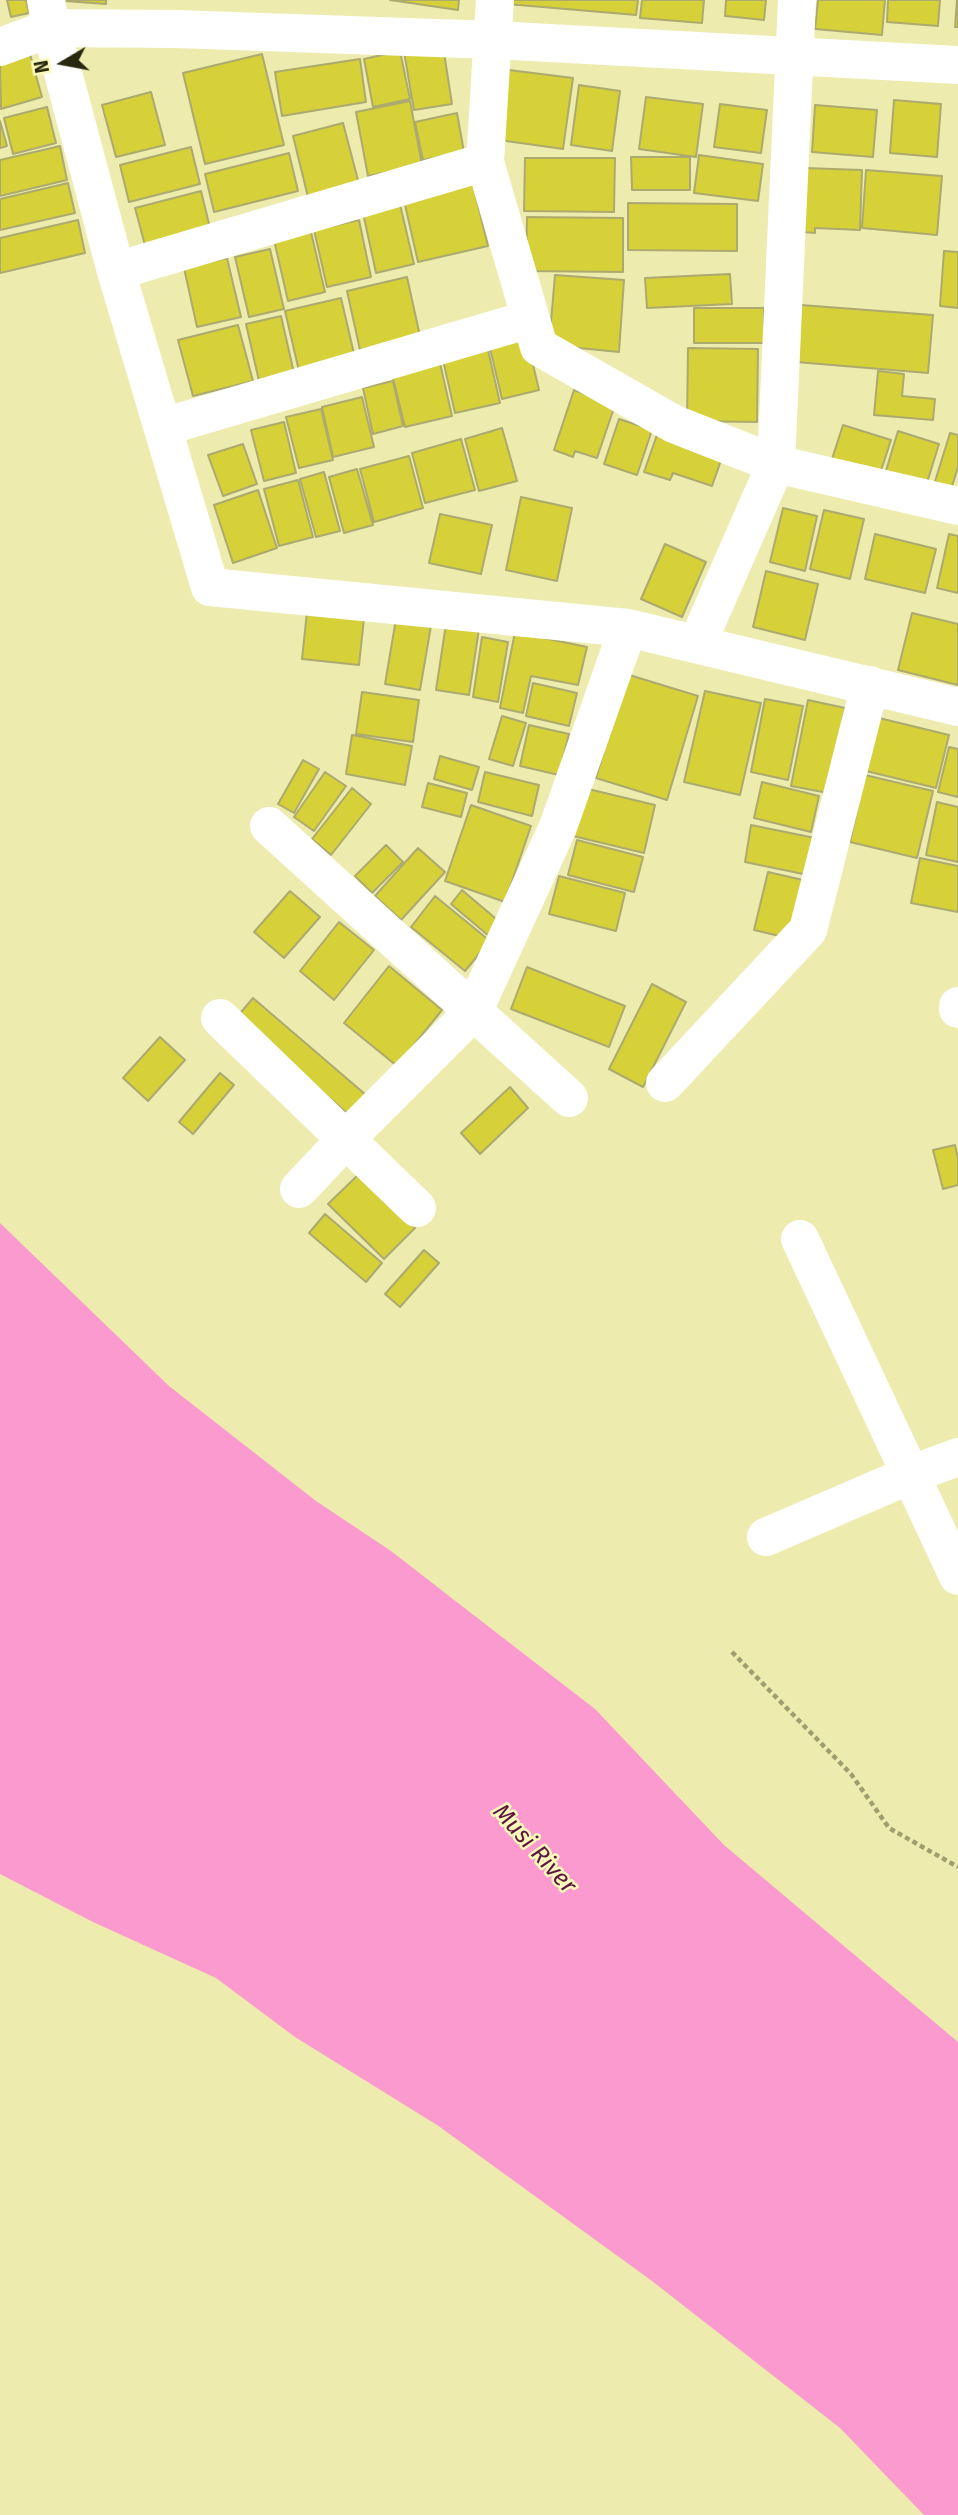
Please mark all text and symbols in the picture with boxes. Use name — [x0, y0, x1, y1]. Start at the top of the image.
north arrow — [28, 28, 98, 98]
text: N — [29, 59, 54, 75]
water label: Musi River — [486, 1798, 582, 1900]

